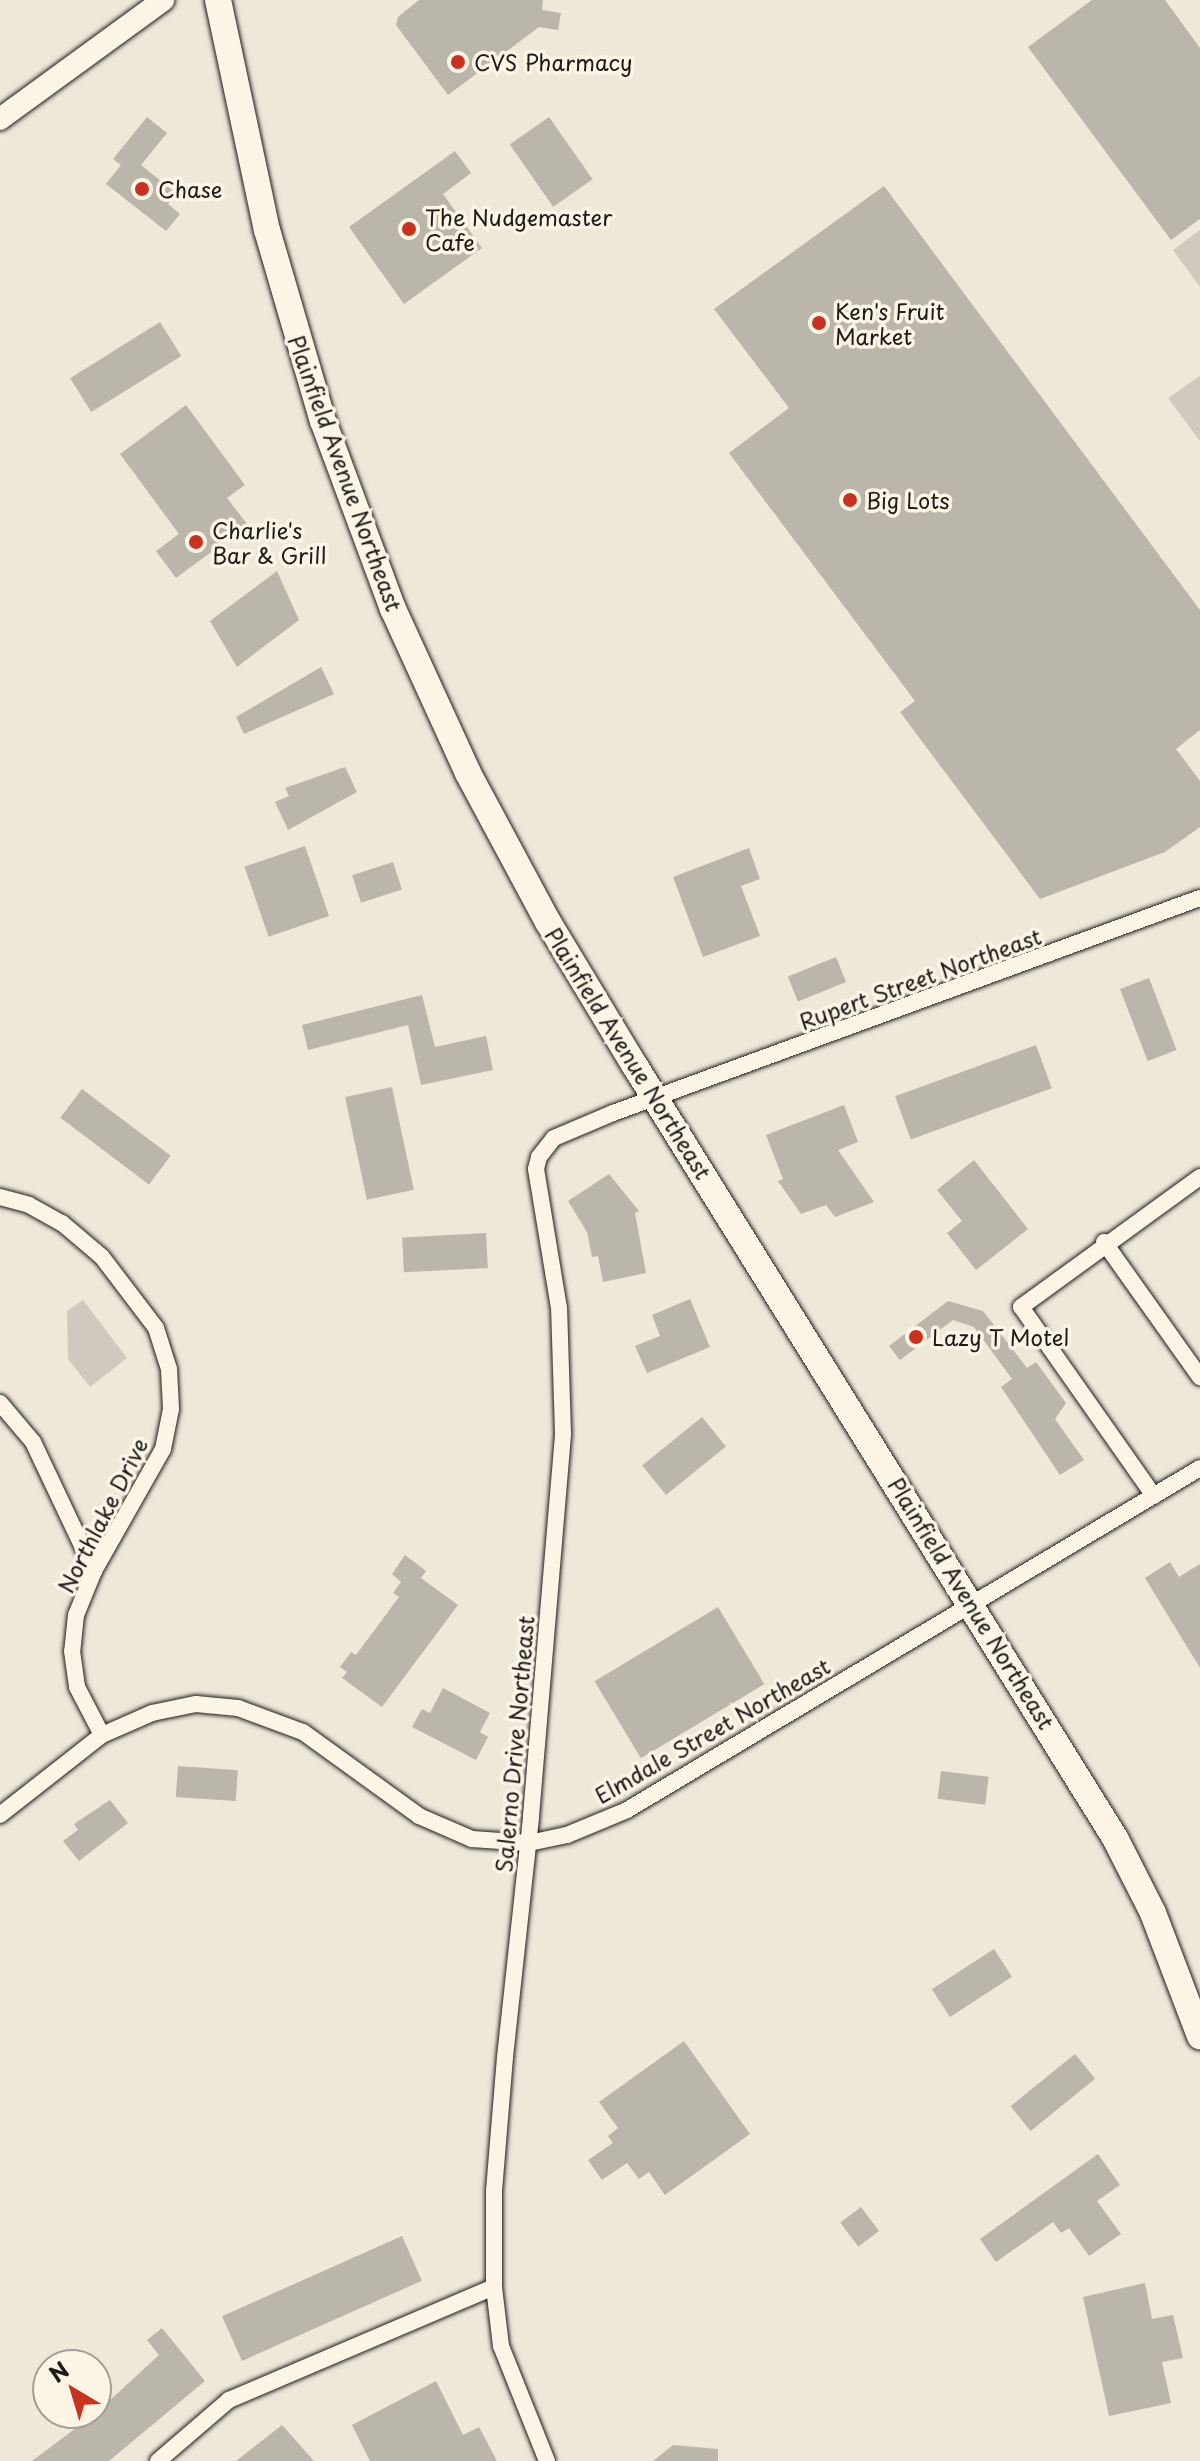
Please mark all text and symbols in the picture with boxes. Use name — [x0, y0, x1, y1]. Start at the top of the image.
place label: CVS Pharmacy — [474, 49, 636, 75]
marker: CVS Pharmacy — [449, 53, 467, 71]
place label: Chase — [158, 176, 222, 202]
marker: Chase — [133, 180, 151, 198]
place label: The Nudgemaster Cafe — [425, 203, 613, 254]
marker: The Nudgemaster Cafe — [400, 220, 418, 238]
place label: Ken's Fruit Market — [835, 297, 945, 348]
marker: Ken's Fruit Market — [810, 314, 828, 332]
street label: Plainfield Avenue Northeast — [284, 331, 408, 615]
place label: Big Lots — [866, 487, 950, 513]
marker: Big Lots — [841, 491, 859, 509]
place label: Charlie's Bar & Grill — [212, 516, 327, 568]
marker: Charlie's Bar & Grill — [187, 533, 205, 551]
street label: Rupert Street Northeast — [794, 921, 1046, 1035]
street label: Plainfield Avenue Northeast — [540, 922, 718, 1184]
place label: Lazy T Motel — [932, 1324, 1070, 1350]
marker: Lazy T Motel — [907, 1328, 925, 1346]
street label: Northlake Drive — [52, 1433, 152, 1597]
street label: Plainfield Avenue Northeast — [883, 1472, 1061, 1734]
street label: Salerno Drive Northeast — [490, 1615, 538, 1873]
street label: Elmdale Street Northeast — [589, 1651, 835, 1809]
north arrow — [32, 2349, 112, 2429]
text: N — [41, 2353, 75, 2390]

